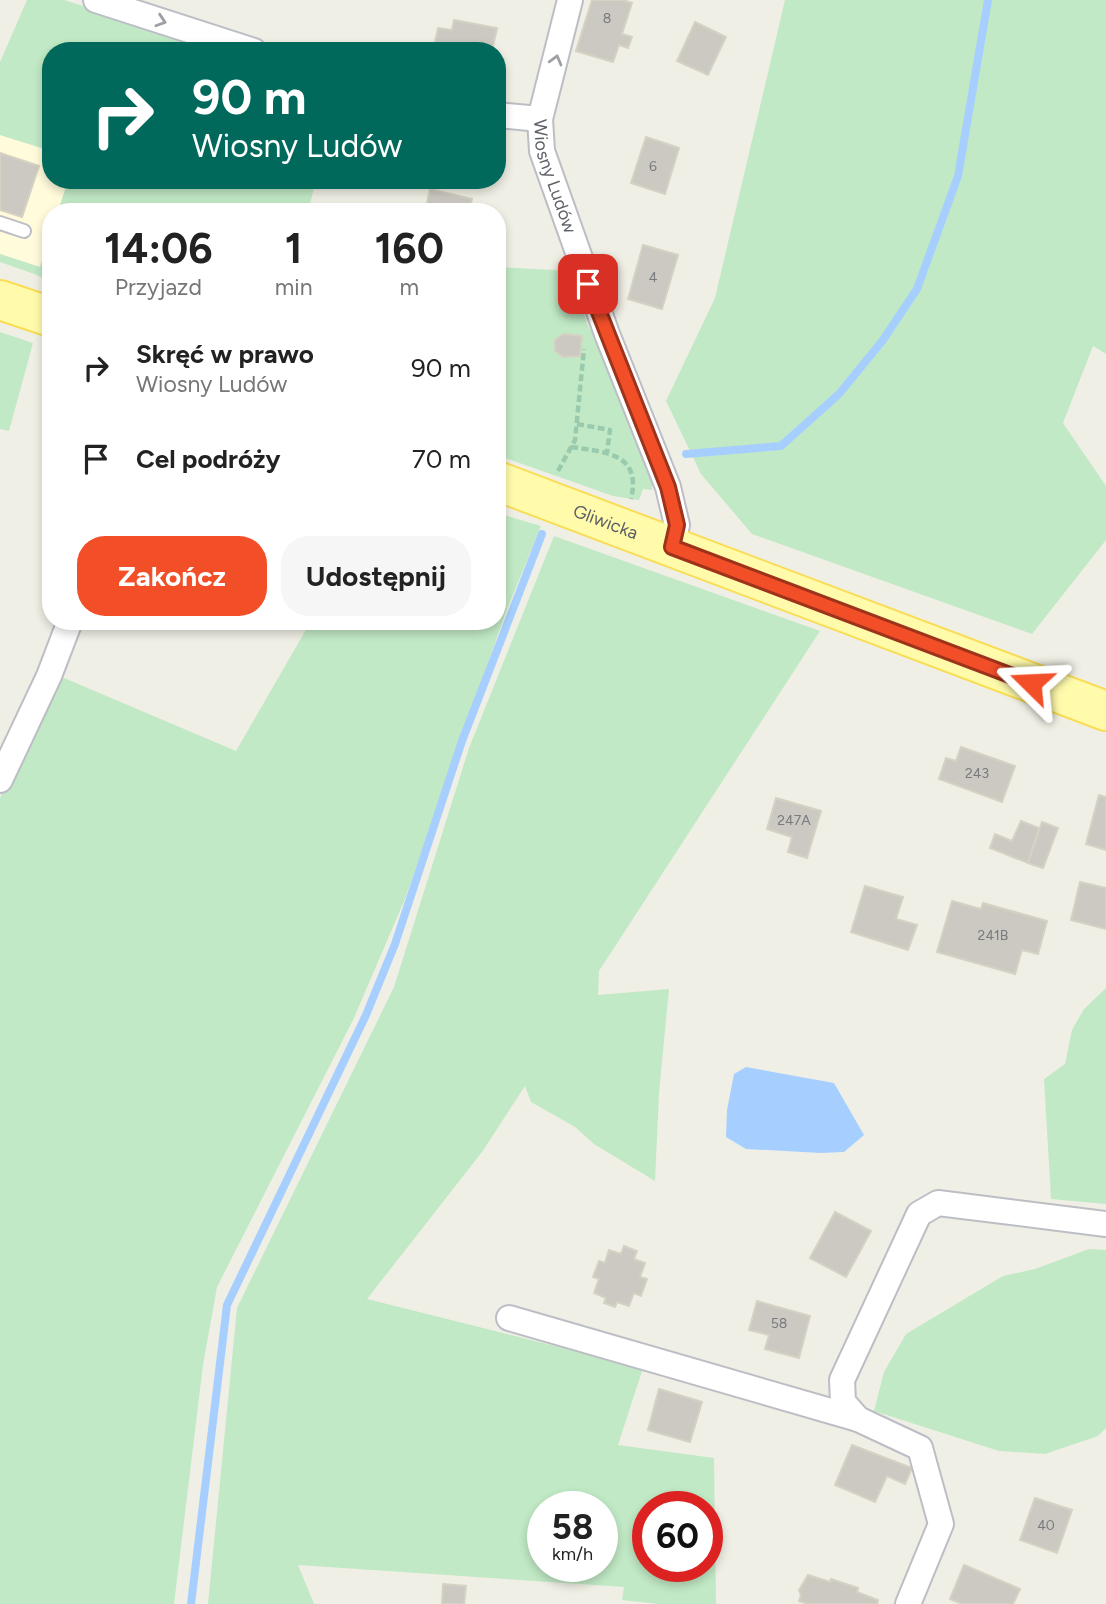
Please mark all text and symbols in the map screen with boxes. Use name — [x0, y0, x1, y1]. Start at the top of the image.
house number: 8 — [603, 10, 611, 27]
one-way arrow — [154, 13, 167, 27]
one-way arrow — [547, 54, 562, 66]
text: 90 m — [192, 67, 307, 126]
icon: right — [77, 70, 168, 161]
street label: Wiosny Ludów — [529, 118, 581, 236]
text: Wiosny Ludów — [192, 127, 402, 165]
house number: 6 — [649, 158, 657, 175]
text: 14:06 — [104, 223, 213, 274]
text: 1 — [285, 223, 302, 274]
text: 160 — [375, 223, 444, 274]
pin — [558, 254, 618, 314]
icon: arrive — [569, 265, 607, 303]
house number: 4 — [649, 269, 658, 286]
text: Przyjazd — [115, 273, 202, 301]
text: min — [275, 273, 312, 301]
text: m — [399, 273, 419, 301]
text: Skręć w prawo — [136, 338, 314, 370]
icon: right — [77, 349, 115, 387]
text: 90 m — [411, 352, 471, 384]
text: Wiosny Ludów — [136, 370, 287, 398]
icon: arrive — [77, 440, 115, 478]
text: Cel podróży — [136, 443, 280, 475]
text: 70 m — [412, 443, 471, 475]
street label: Gliwicka — [570, 500, 641, 544]
button: Zakończ — [77, 536, 267, 616]
button: Udostępnij — [281, 536, 471, 616]
position arrow — [994, 646, 1068, 720]
house number: 243 — [965, 765, 989, 782]
house number: 247A — [777, 812, 811, 829]
house number: 241B — [978, 927, 1008, 944]
house number: 58 — [771, 1315, 787, 1332]
speed limit sign: 60 — [632, 1491, 723, 1582]
text: 58 — [552, 1506, 593, 1548]
house number: 40 — [1037, 1517, 1055, 1534]
text: km/h — [552, 1543, 593, 1565]

